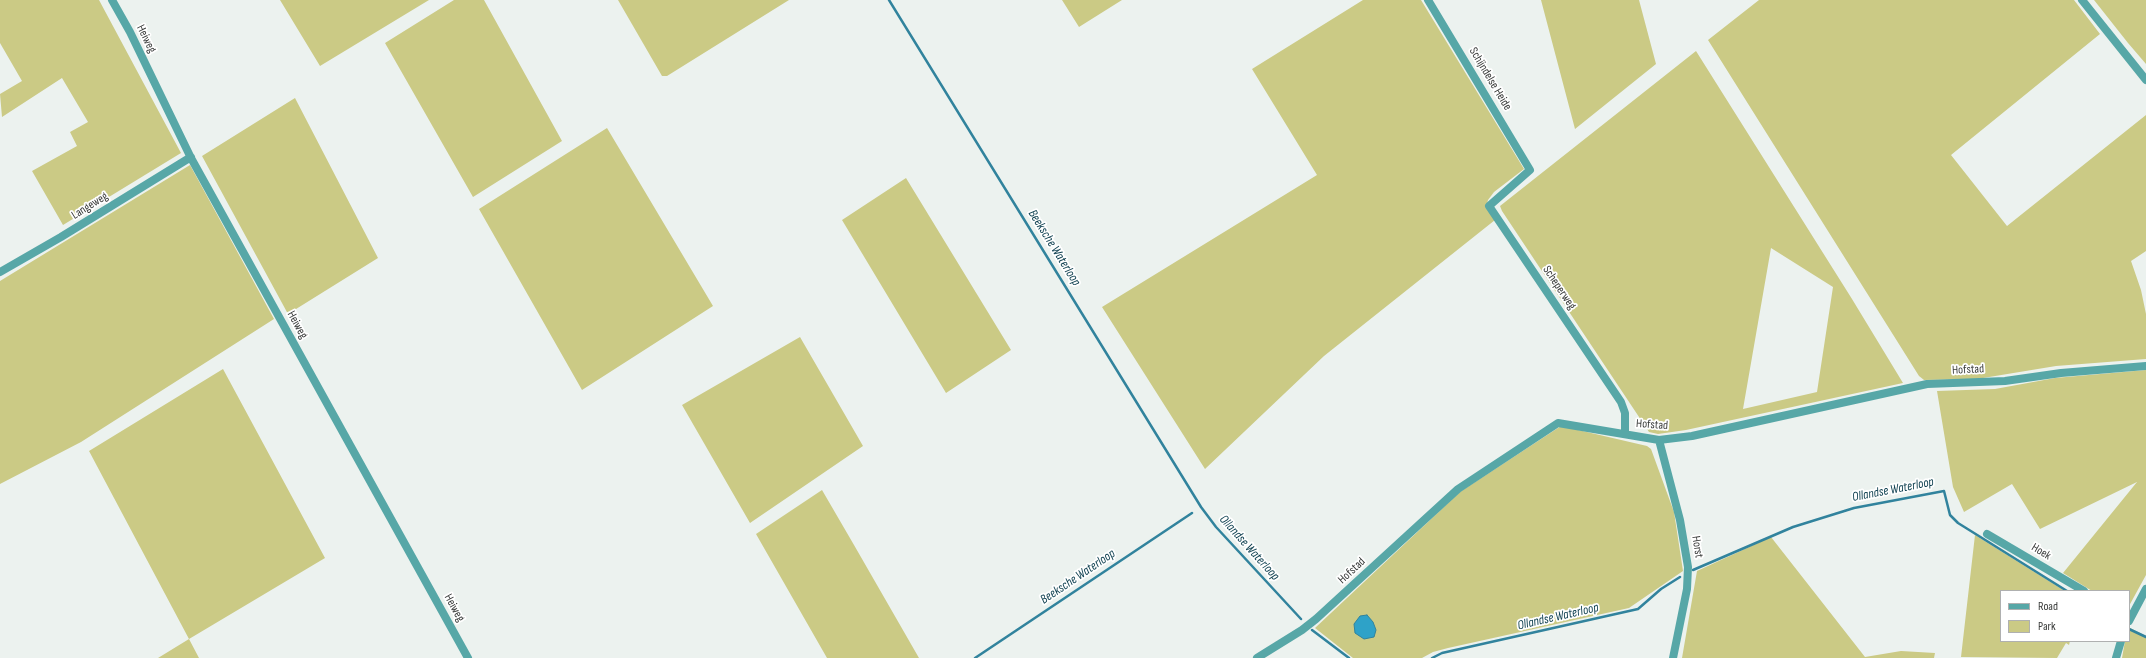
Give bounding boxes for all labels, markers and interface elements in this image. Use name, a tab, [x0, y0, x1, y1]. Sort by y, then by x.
street label: Heiweg	[133, 23, 159, 55]
street label: Schijndelse Heide	[1466, 45, 1514, 113]
street label: Langeweg	[69, 189, 111, 223]
water label: Beeksche Waterloop	[1024, 207, 1084, 289]
street label: Scheperweg	[1539, 263, 1579, 313]
street label: Heiweg	[284, 309, 310, 341]
street label: Hofstad	[1952, 362, 1984, 378]
street label: Hofstad	[1636, 417, 1668, 433]
water label: Ollandse Waterloop	[1851, 474, 1935, 506]
water label: Ollandse Waterloop	[1216, 512, 1282, 584]
street label: Horst	[1688, 535, 1706, 559]
street label: Hoek	[2029, 541, 2053, 563]
water label: Beeksche Waterloop	[1038, 546, 1118, 608]
street label: Hofstad	[1335, 555, 1369, 587]
legend	[2000, 590, 2130, 642]
street label: Heiweg	[441, 592, 467, 624]
text: Road	[2038, 599, 2058, 614]
water label: Ollandse Waterloop	[1516, 600, 1600, 634]
text: Park	[2038, 619, 2056, 634]

